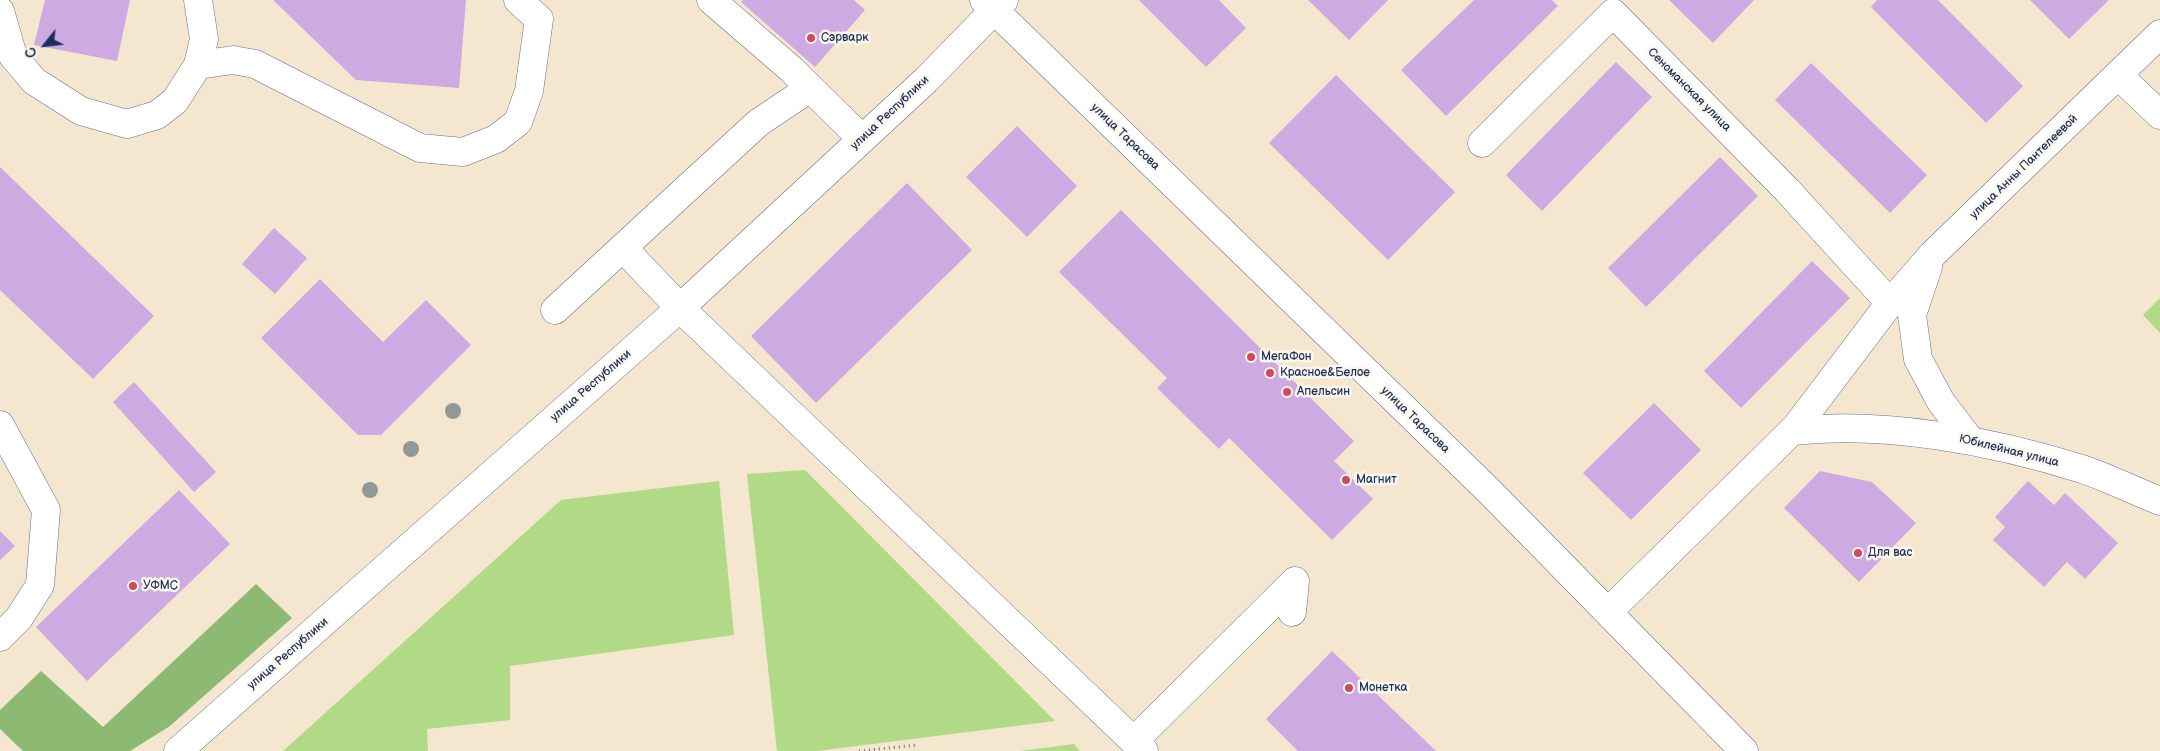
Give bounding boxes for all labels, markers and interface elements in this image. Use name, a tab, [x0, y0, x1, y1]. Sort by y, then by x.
north arrow	[20, 20, 70, 70]
place label: Сэрварк	[821, 31, 869, 45]
marker: Сэрварк	[805, 32, 817, 44]
text: С	[22, 44, 41, 61]
street label: Сеноманская улица	[1644, 45, 1734, 135]
street label: улица Республики	[848, 73, 932, 153]
street label: улица Тарасова	[1088, 101, 1162, 173]
street label: улица Анны Пантелеевой	[1967, 112, 2081, 222]
street label: улица Республики	[548, 347, 634, 425]
place label: МегаФон	[1261, 350, 1312, 364]
marker: МегаФон	[1245, 351, 1257, 363]
place label: Красное&Белое	[1280, 366, 1370, 380]
marker: Красное&Белое	[1264, 367, 1276, 379]
street label: улица Тарасова	[1378, 384, 1452, 456]
place label: Апельсин	[1297, 385, 1350, 399]
marker: Апельсин	[1281, 386, 1293, 398]
street label: Юбилейная улица	[1958, 432, 2060, 470]
place label: Магнит	[1356, 473, 1397, 487]
marker: Магнит	[1340, 474, 1352, 486]
place label: Для вас	[1868, 546, 1912, 560]
marker: Для вас	[1852, 547, 1864, 559]
place label: УФМС	[143, 579, 178, 593]
marker: УФМС	[127, 580, 139, 592]
street label: улица Республики	[245, 615, 331, 693]
place label: Монетка	[1359, 681, 1408, 695]
marker: Монетка	[1343, 682, 1355, 694]

